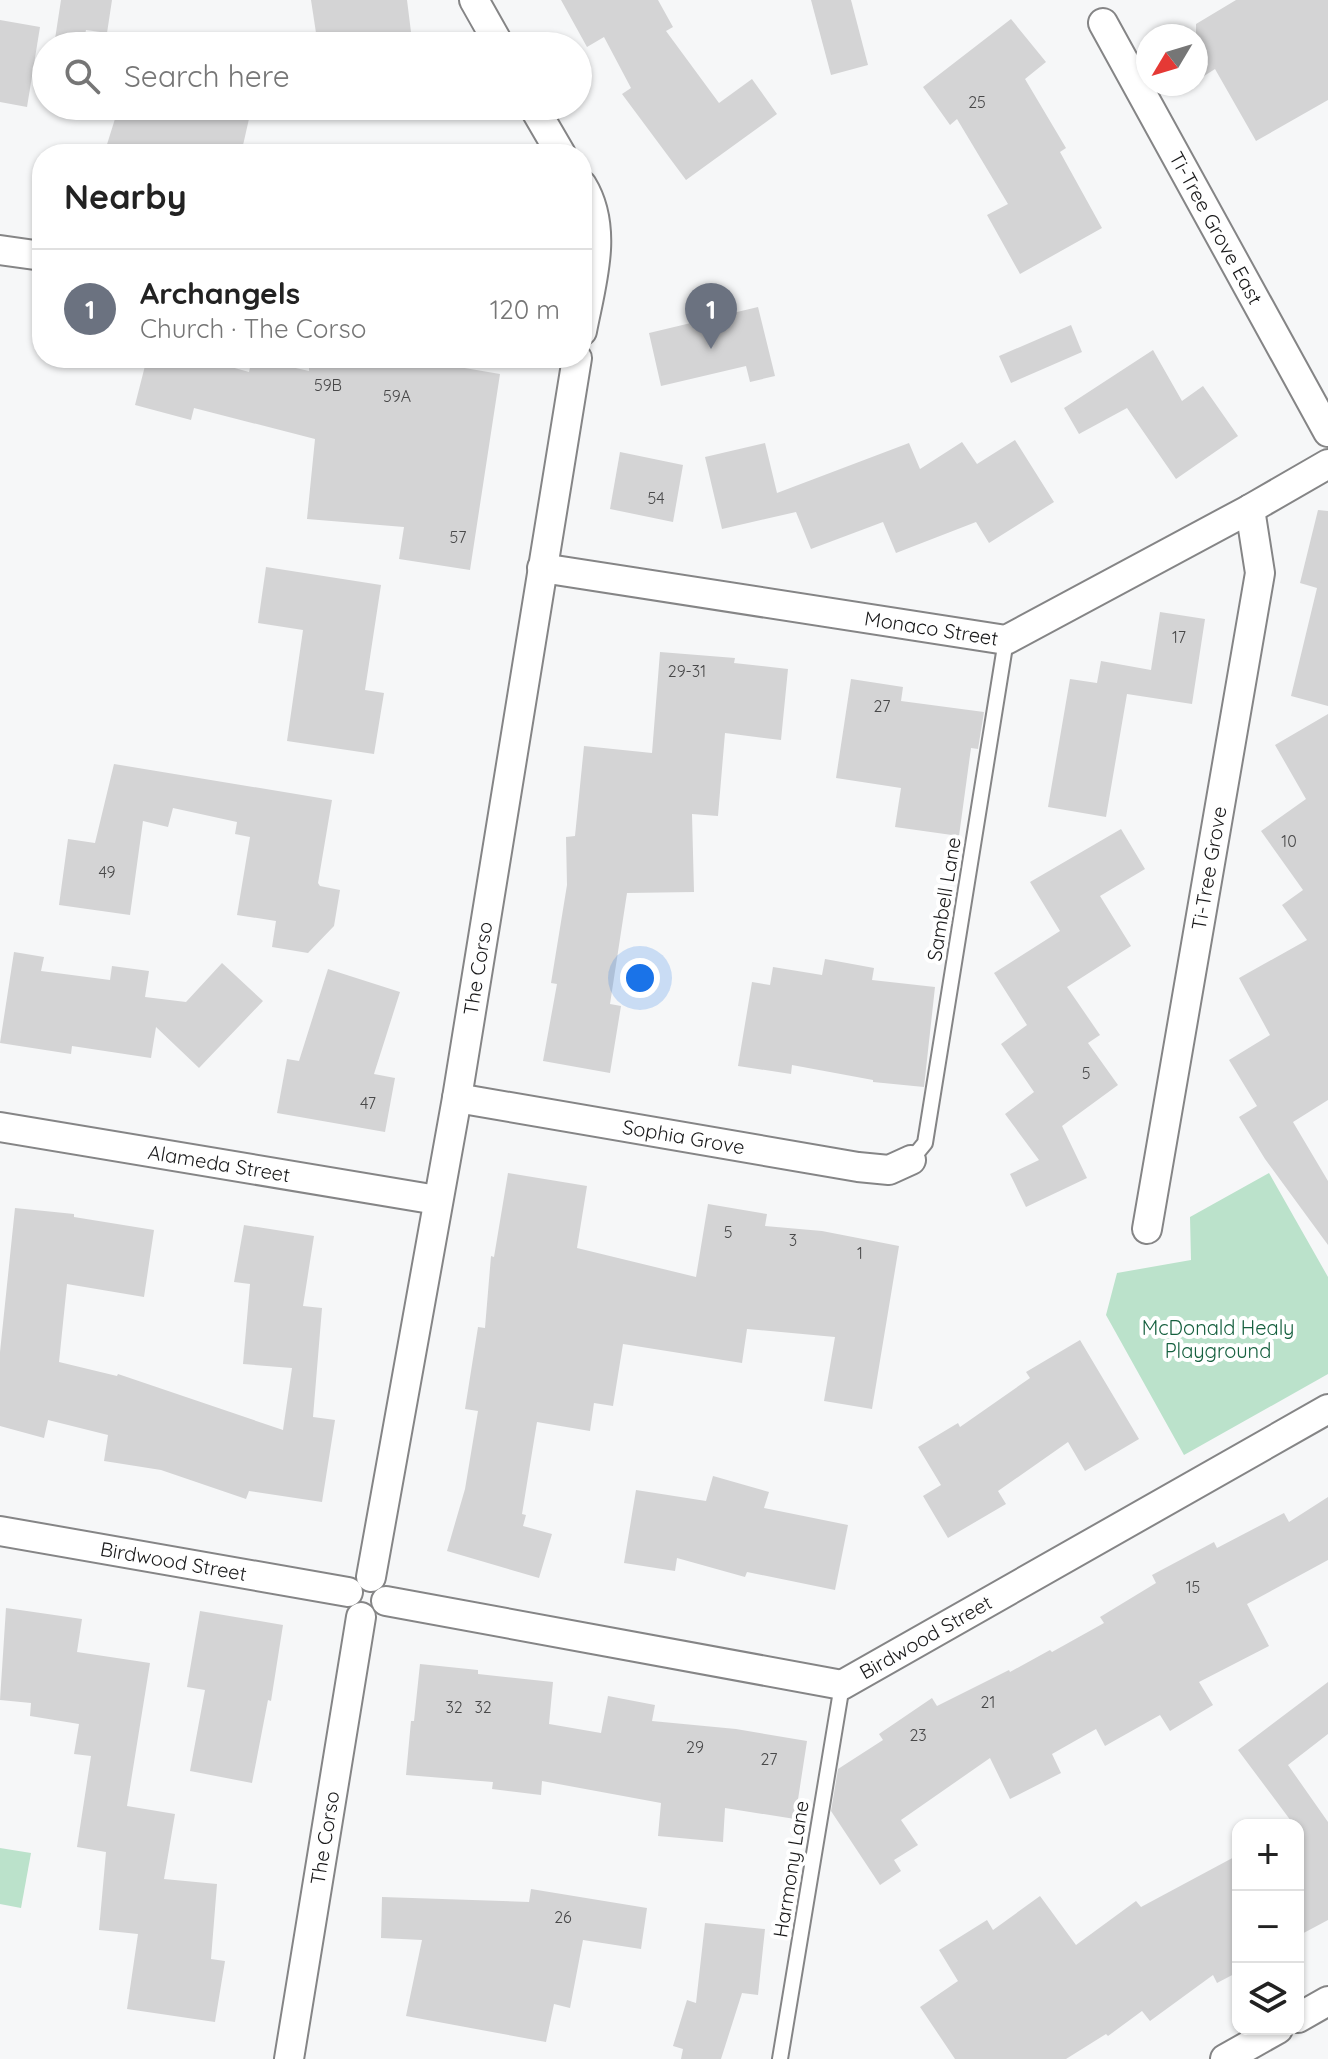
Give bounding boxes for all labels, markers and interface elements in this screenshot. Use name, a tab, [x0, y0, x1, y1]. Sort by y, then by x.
north arrow	[1136, 24, 1208, 96]
search box	[32, 32, 592, 120]
icon: search	[60, 54, 104, 98]
text: Search here	[124, 57, 290, 95]
house number: 25	[968, 92, 986, 112]
street label: Ti-Tree Grove East	[1164, 147, 1268, 309]
text: Nearby	[64, 175, 187, 218]
text: Archangels	[140, 274, 300, 312]
pin: 1	[685, 283, 737, 349]
text: 1	[85, 293, 95, 326]
text: 120 m	[490, 293, 560, 326]
text: Church · The Corso	[140, 312, 366, 345]
house number: 59B	[314, 375, 342, 395]
house number: 59A	[383, 386, 411, 406]
house number: 54	[647, 488, 665, 508]
house number: 57	[450, 527, 466, 547]
street label: Monaco Street	[863, 605, 1000, 651]
house number: 17	[1172, 627, 1186, 647]
house number: 29-31	[668, 661, 706, 681]
house number: 27	[874, 696, 890, 716]
street label: Ti-Tree Grove	[1186, 804, 1232, 932]
house number: 10	[1281, 831, 1297, 851]
street label: Sambell Lane	[921, 835, 966, 963]
house number: 49	[98, 862, 116, 882]
street label: The Corso	[458, 920, 497, 1017]
your location	[620, 958, 660, 998]
house number: 5	[1082, 1063, 1090, 1083]
house number: 47	[360, 1093, 376, 1113]
street label: Sophia Grove	[621, 1114, 747, 1159]
street label: Alameda Street	[146, 1139, 292, 1187]
house number: 5	[724, 1222, 732, 1242]
house number: 3	[789, 1230, 797, 1250]
house number: 1	[857, 1243, 863, 1263]
park label: McDonald Healy Playground	[1142, 1315, 1294, 1363]
street label: Birdwood Street	[98, 1536, 249, 1586]
house number: 15	[1186, 1577, 1200, 1597]
street label: Birdwood Street	[855, 1589, 996, 1684]
house number: 21	[981, 1692, 995, 1712]
house number: 32	[445, 1697, 463, 1717]
house number: 32	[474, 1697, 492, 1717]
house number: 23	[909, 1725, 927, 1745]
house number: 29	[686, 1737, 704, 1757]
house number: 27	[761, 1749, 777, 1769]
street label: The Corso	[305, 1789, 344, 1887]
street label: Harmony Lane	[767, 1799, 814, 1939]
map controls	[1232, 1819, 1304, 2035]
button: +	[1232, 1819, 1304, 1891]
button: −	[1232, 1891, 1304, 1963]
house number: 26	[554, 1907, 572, 1927]
button: layers	[1232, 1963, 1304, 2035]

